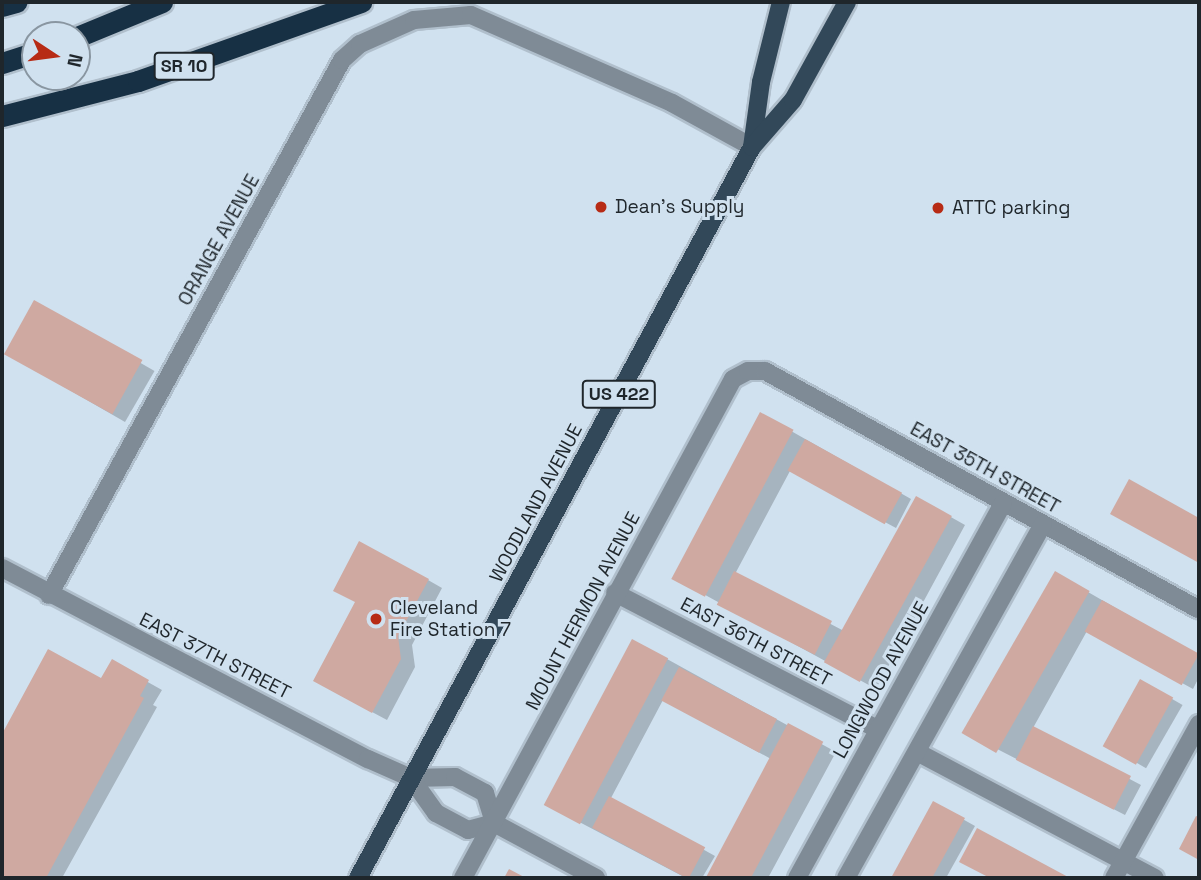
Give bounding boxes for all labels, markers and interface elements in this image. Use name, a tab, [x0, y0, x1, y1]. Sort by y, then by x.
north arrow	[21, 21, 91, 91]
text: N	[61, 51, 89, 69]
road number: SR 10	[152, 52, 216, 80]
street label: ORANGE AVENUE	[173, 170, 265, 310]
place label: Dean's Supply	[615, 196, 744, 218]
place label: ATTC parking	[952, 197, 1070, 219]
marker: Dean's Supply	[593, 199, 609, 215]
marker: ATTC parking	[930, 200, 946, 216]
road number: US 422	[580, 380, 658, 408]
street label: EAST 35TH STREET	[906, 417, 1064, 519]
street label: WOODLAND AVENUE	[485, 420, 587, 586]
street label: MOUNT HERMON AVENUE	[521, 508, 645, 714]
street label: EAST 36TH STREET	[676, 592, 836, 692]
place label: Cleveland Fire Station 7	[390, 597, 511, 641]
street label: LONGWOOD AVENUE	[828, 597, 934, 763]
street label: EAST 37TH STREET	[135, 608, 295, 704]
marker: Cleveland Fire Station 7	[368, 611, 384, 627]

